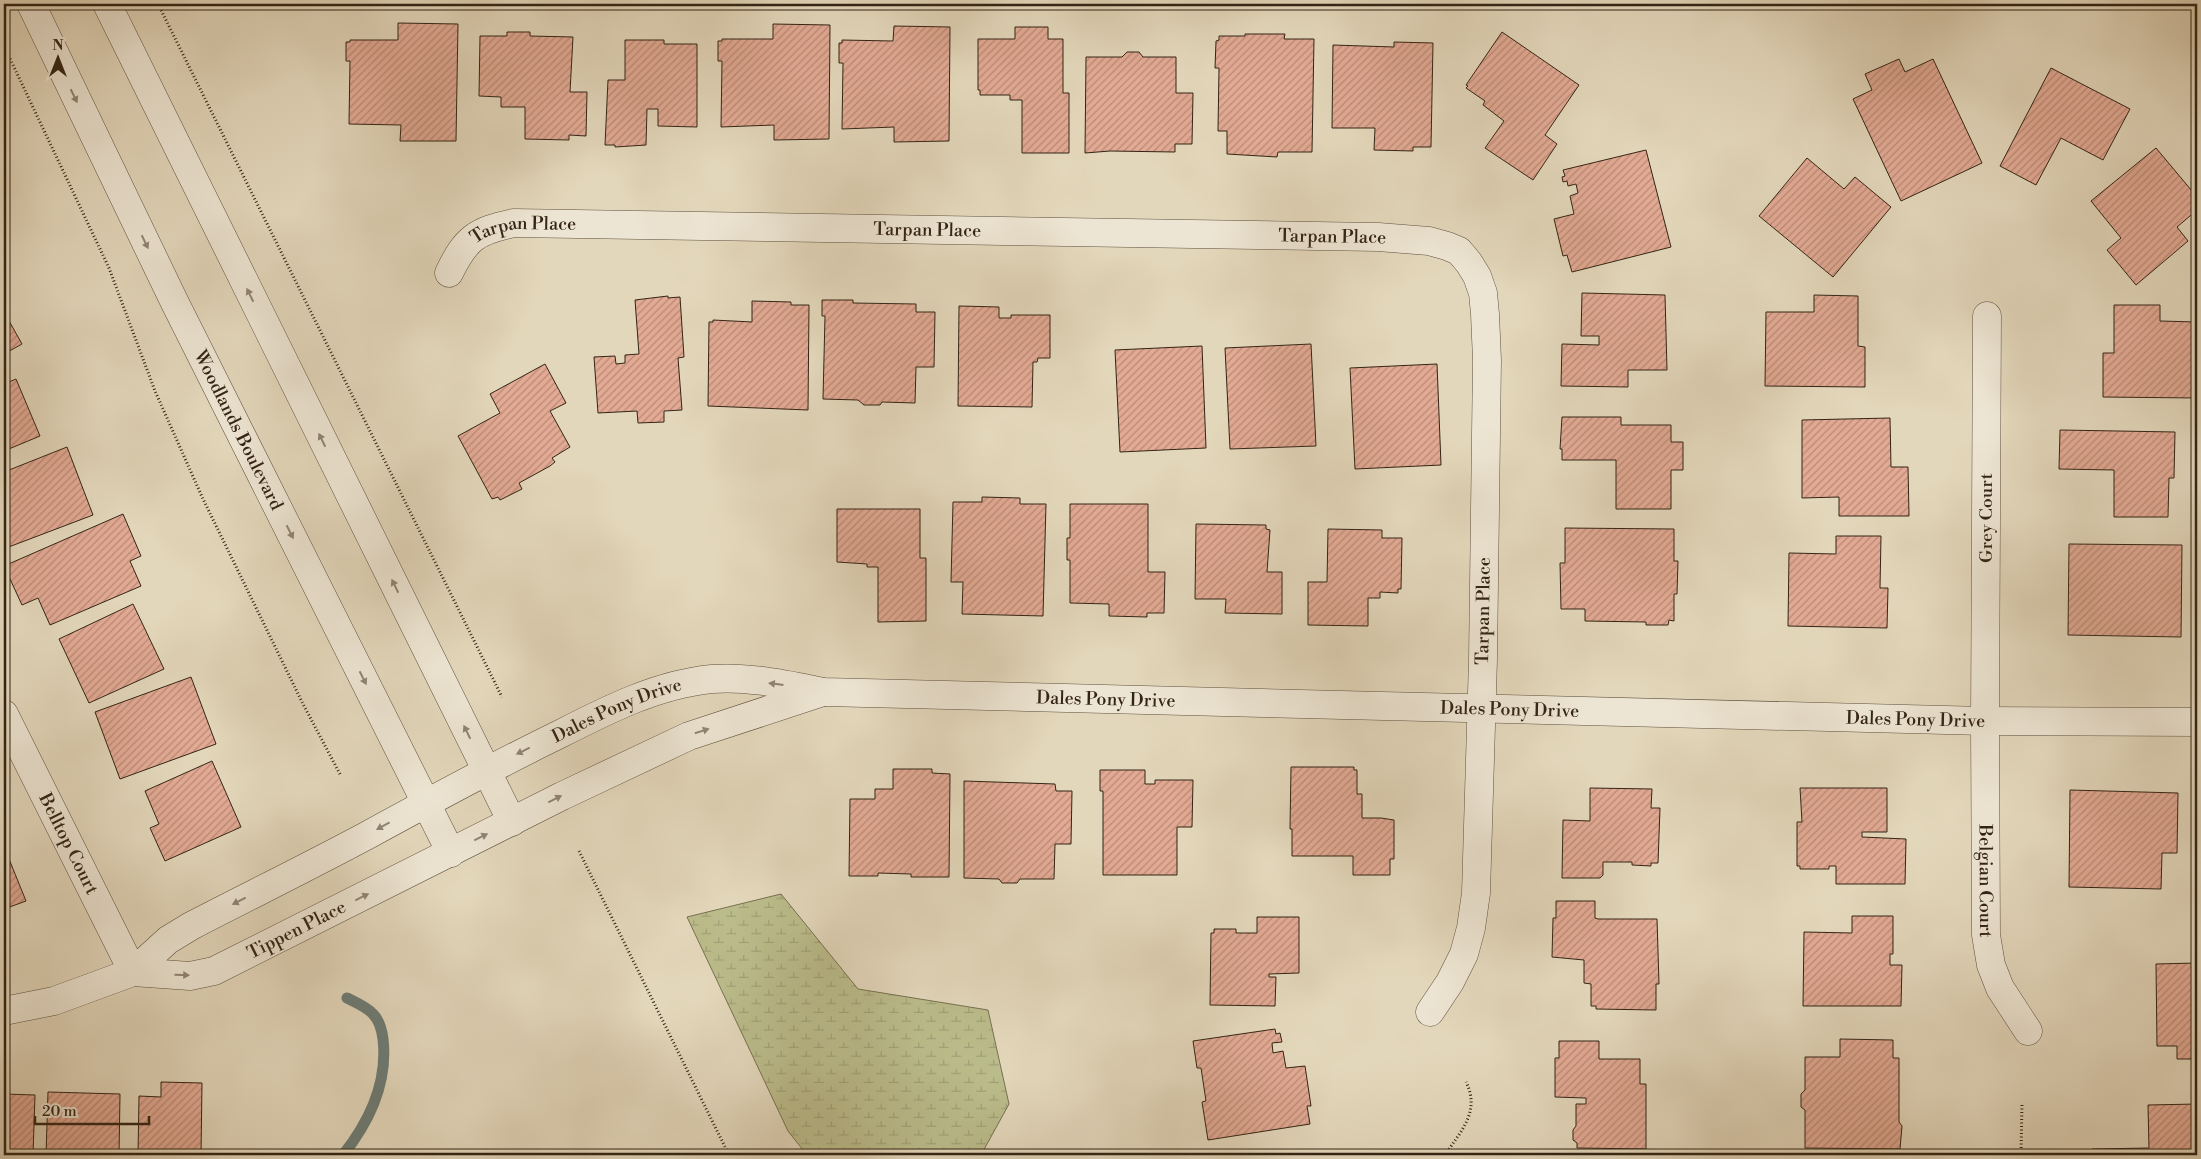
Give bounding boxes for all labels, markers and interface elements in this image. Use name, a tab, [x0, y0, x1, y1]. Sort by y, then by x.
north arrow	[32, 32, 82, 82]
text: N	[52, 37, 64, 55]
one-way arrow	[70, 88, 78, 103]
street label: Tarpan Place	[466, 211, 577, 249]
street label: Tarpan Place	[873, 218, 981, 243]
street label: Tarpan Place	[1278, 224, 1387, 250]
one-way arrow	[141, 234, 150, 249]
one-way arrow	[246, 288, 254, 302]
street label: Woodlands Boulevard	[188, 346, 288, 515]
one-way arrow	[318, 433, 326, 448]
street label: Grey Court	[1975, 472, 1998, 563]
one-way arrow	[286, 525, 294, 540]
street label: Tarpan Place	[1471, 557, 1496, 665]
one-way arrow	[390, 579, 398, 593]
one-way arrow	[359, 670, 367, 685]
street label: Dales Pony Drive	[548, 673, 684, 748]
one-way arrow	[768, 680, 784, 688]
street label: Dales Pony Drive	[1036, 686, 1176, 713]
street label: Dales Pony Drive	[1440, 696, 1580, 723]
street label: Dales Pony Drive	[1846, 707, 1985, 733]
one-way arrow	[463, 724, 471, 739]
one-way arrow	[695, 727, 710, 735]
one-way arrow	[516, 748, 530, 756]
street label: Belltop Court	[33, 789, 104, 899]
one-way arrow	[548, 795, 562, 803]
one-way arrow	[376, 822, 390, 830]
street label: Belgian Court	[1973, 823, 1997, 938]
one-way arrow	[474, 833, 488, 841]
one-way arrow	[355, 893, 369, 901]
street label: Tippen Place	[243, 896, 350, 965]
one-way arrow	[232, 897, 246, 905]
one-way arrow	[174, 971, 190, 979]
scale bar	[35, 1094, 149, 1126]
text: 20 m	[42, 1102, 77, 1121]

